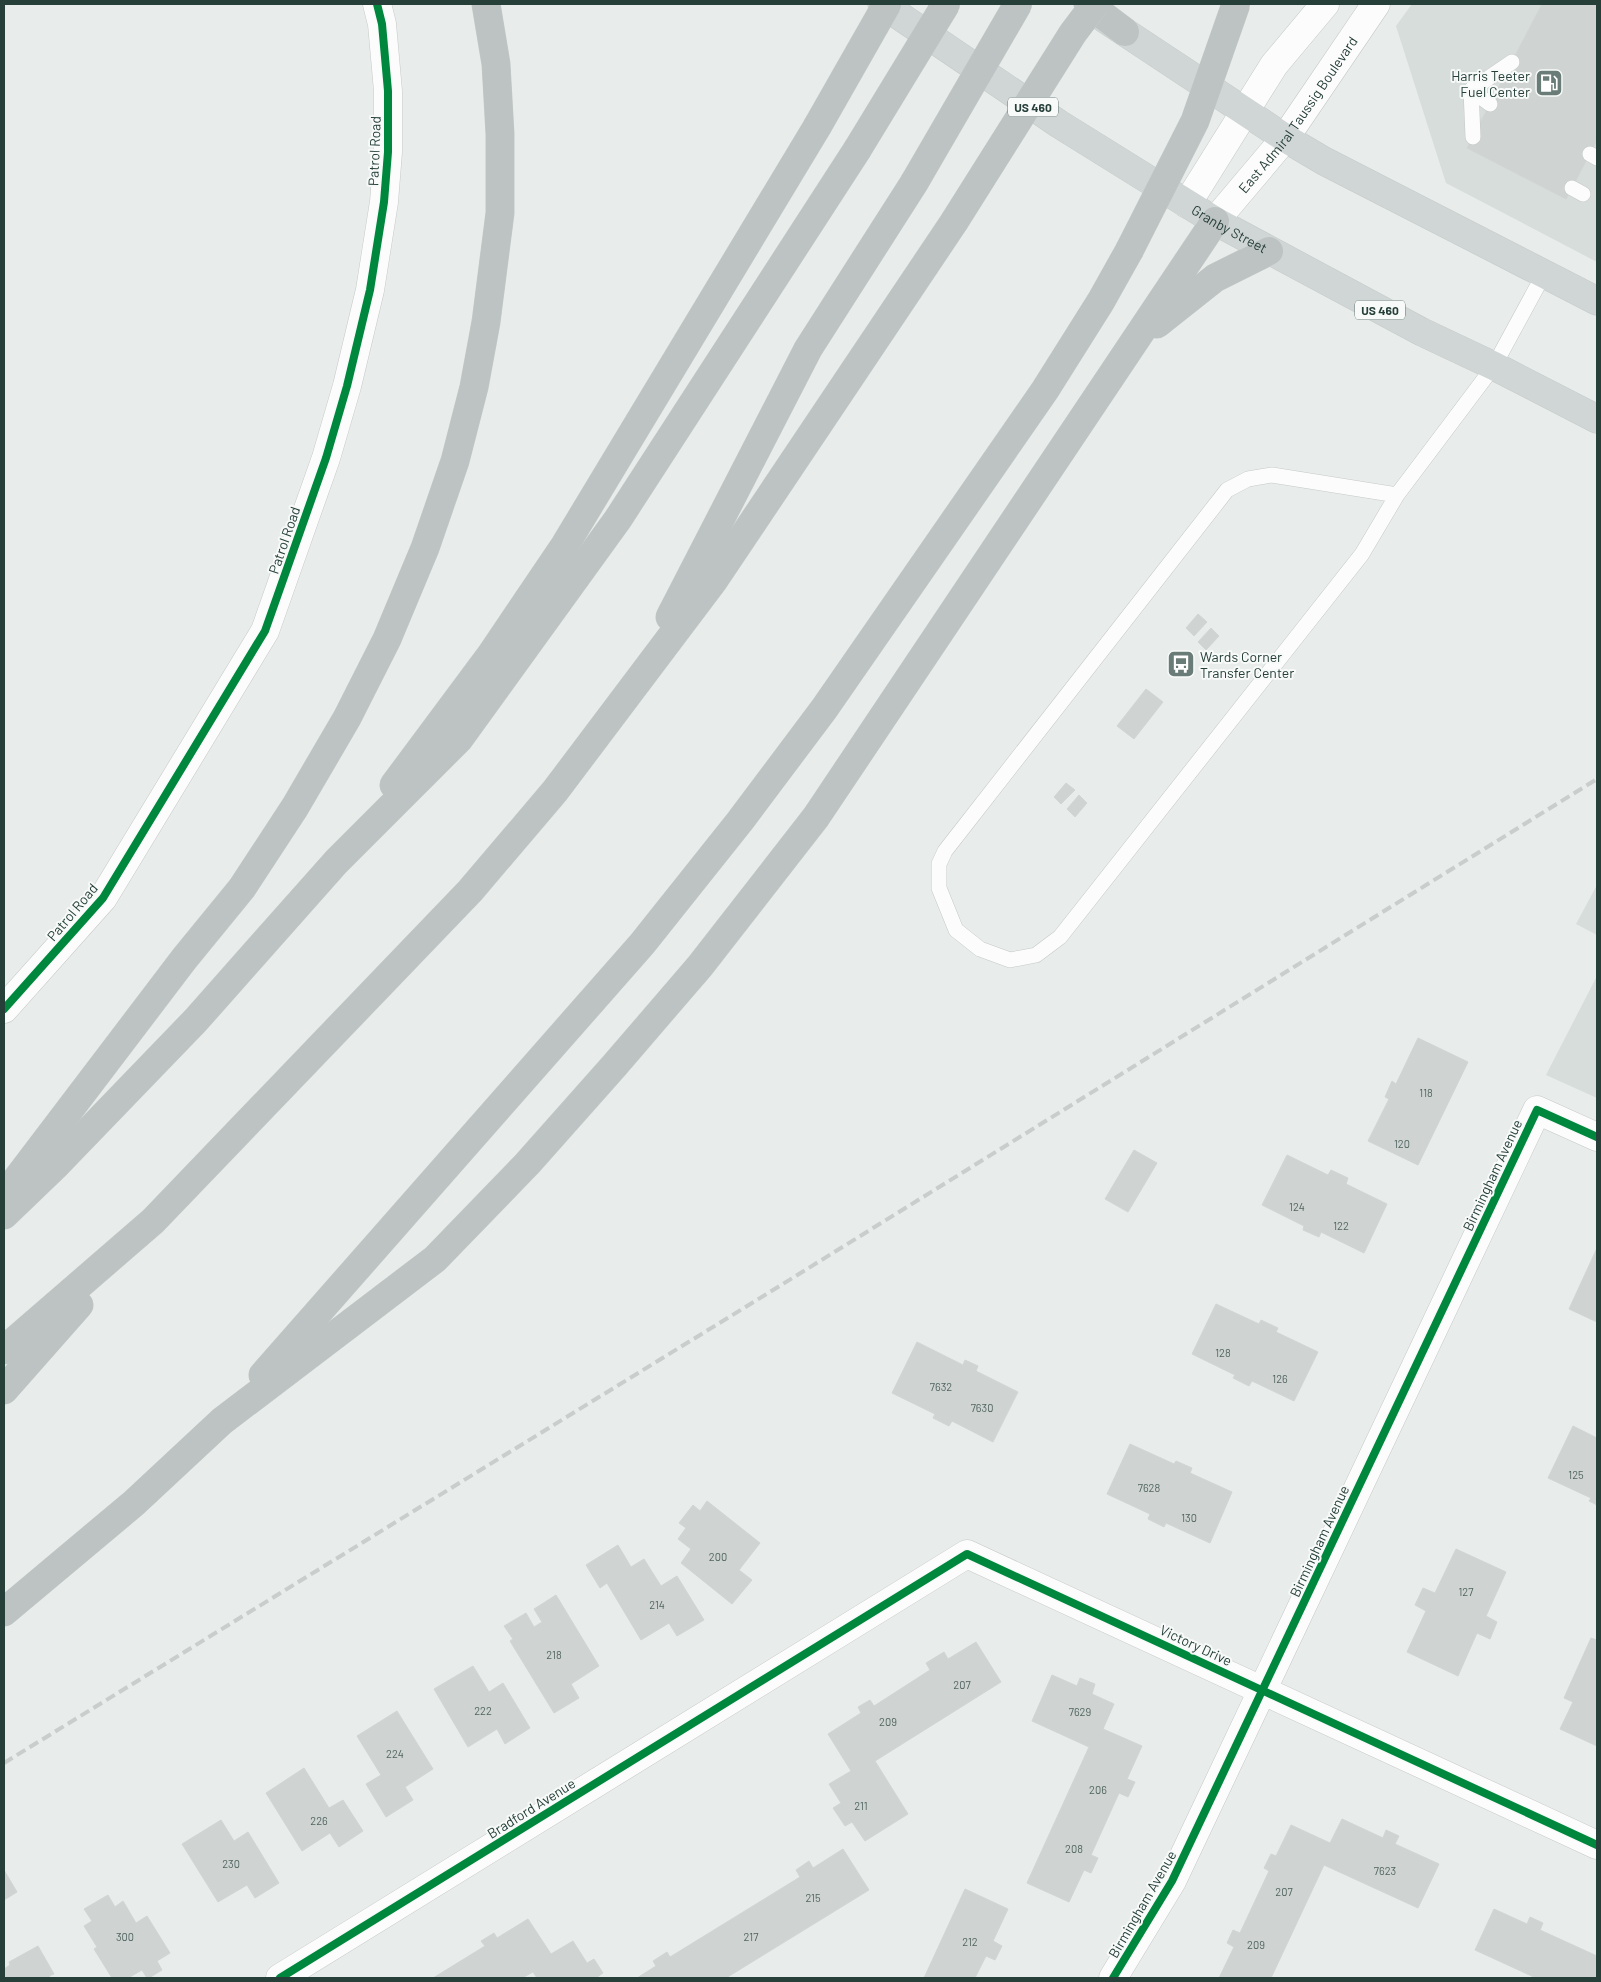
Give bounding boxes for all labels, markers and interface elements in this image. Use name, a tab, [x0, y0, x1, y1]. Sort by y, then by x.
street label: East Admiral Taussig Boulevard	[1234, 33, 1360, 196]
place label: Harris Teeter Fuel Center	[1451, 67, 1530, 100]
fuel station icon: Harris Teeter Fuel Center	[1534, 68, 1564, 98]
road number: US 460	[1008, 98, 1058, 116]
street label: Patrol Road	[364, 116, 384, 186]
street label: Granby Street	[1189, 200, 1270, 256]
road number: US 460	[1355, 300, 1405, 320]
street label: Patrol Road	[265, 504, 303, 576]
place label: Wards Corner Transfer Center	[1200, 648, 1294, 681]
bus stop icon: Wards Corner Transfer Center	[1166, 649, 1196, 679]
street label: Patrol Road	[43, 880, 101, 944]
house number: 118	[1419, 1086, 1433, 1099]
street label: Birmingham Avenue	[1459, 1116, 1525, 1234]
house number: 120	[1394, 1137, 1410, 1150]
house number: 124	[1289, 1200, 1305, 1213]
house number: 122	[1333, 1219, 1349, 1232]
house number: 128	[1215, 1346, 1231, 1359]
house number: 126	[1272, 1372, 1288, 1385]
house number: 7632	[930, 1380, 952, 1393]
house number: 7630	[971, 1401, 993, 1414]
house number: 125	[1568, 1468, 1584, 1481]
house number: 7628	[1138, 1481, 1161, 1494]
street label: Birmingham Avenue	[1286, 1482, 1352, 1600]
house number: 130	[1181, 1511, 1197, 1524]
house number: 200	[709, 1550, 727, 1563]
house number: 127	[1459, 1585, 1473, 1598]
house number: 214	[649, 1598, 665, 1611]
street label: Victory Drive	[1157, 1621, 1235, 1669]
house number: 218	[546, 1648, 562, 1661]
house number: 207	[953, 1678, 971, 1691]
house number: 222	[474, 1704, 492, 1717]
house number: 7629	[1069, 1705, 1092, 1718]
house number: 209	[879, 1715, 897, 1728]
house number: 224	[386, 1747, 404, 1760]
street label: Bradford Avenue	[484, 1774, 578, 1842]
house number: 206	[1089, 1783, 1107, 1796]
house number: 211	[854, 1799, 868, 1812]
house number: 226	[310, 1814, 328, 1827]
house number: 208	[1065, 1842, 1083, 1855]
street label: Birmingham Avenue	[1104, 1847, 1180, 1961]
house number: 230	[222, 1857, 240, 1870]
house number: 7623	[1374, 1864, 1396, 1877]
house number: 207	[1275, 1885, 1293, 1898]
house number: 215	[805, 1891, 821, 1904]
house number: 300	[116, 1930, 134, 1943]
house number: 217	[744, 1930, 758, 1943]
house number: 212	[962, 1935, 978, 1948]
house number: 209	[1247, 1938, 1265, 1951]

